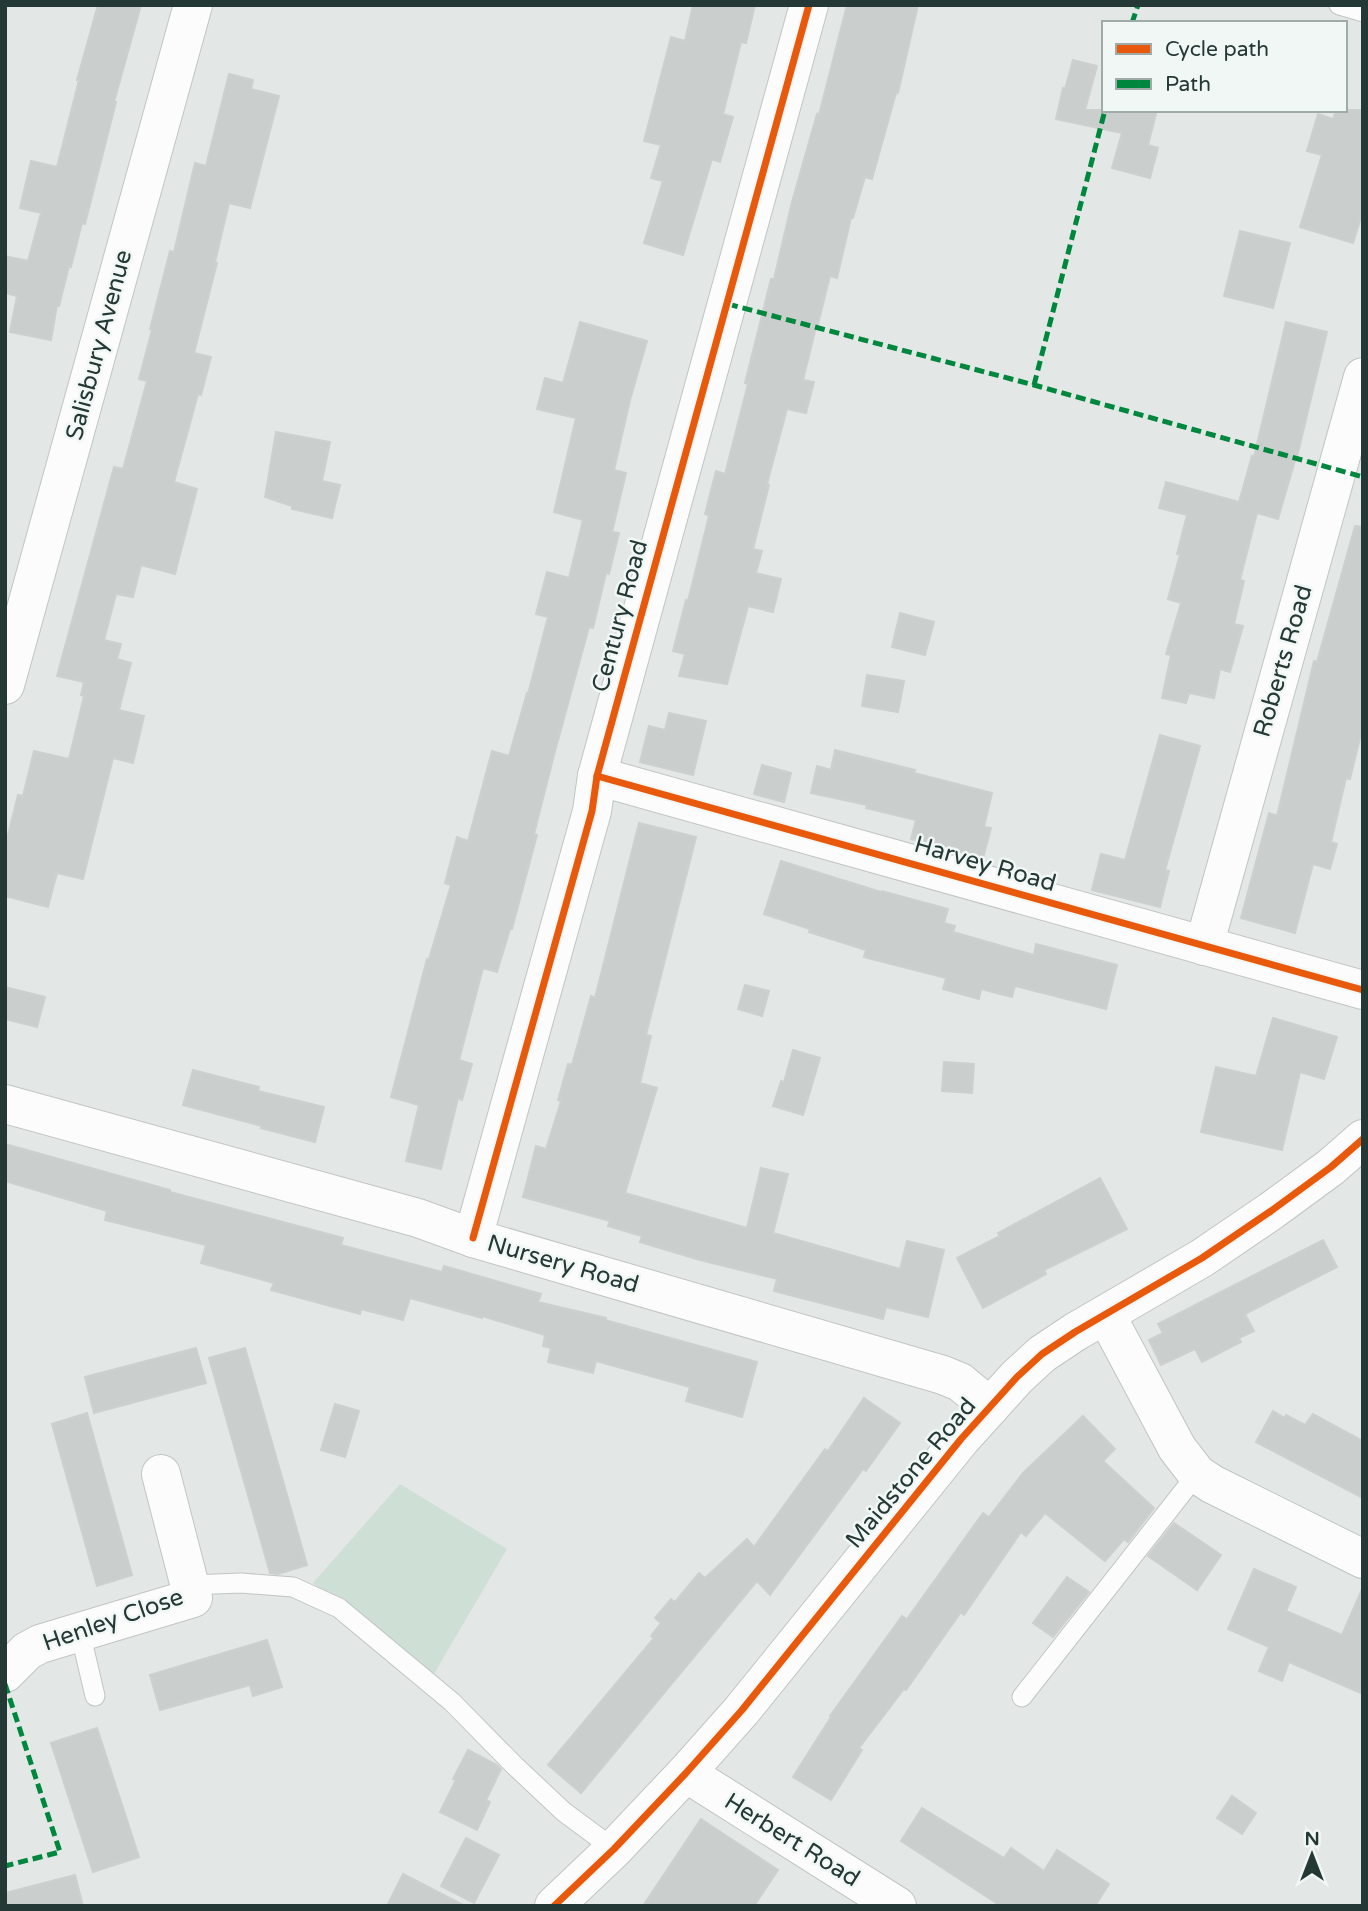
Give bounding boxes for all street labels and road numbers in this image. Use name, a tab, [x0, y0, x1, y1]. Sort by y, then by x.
street label: Salisbury Avenue	[60, 247, 138, 443]
street label: Century Road	[586, 537, 654, 695]
street label: Roberts Road	[1247, 582, 1319, 740]
street label: Harvey Road	[911, 830, 1059, 898]
street label: Nursery Road	[484, 1228, 642, 1300]
street label: Maidstone Road	[840, 1392, 982, 1554]
street label: Henley Close	[39, 1582, 187, 1658]
street label: Herbert Road	[719, 1787, 865, 1893]

